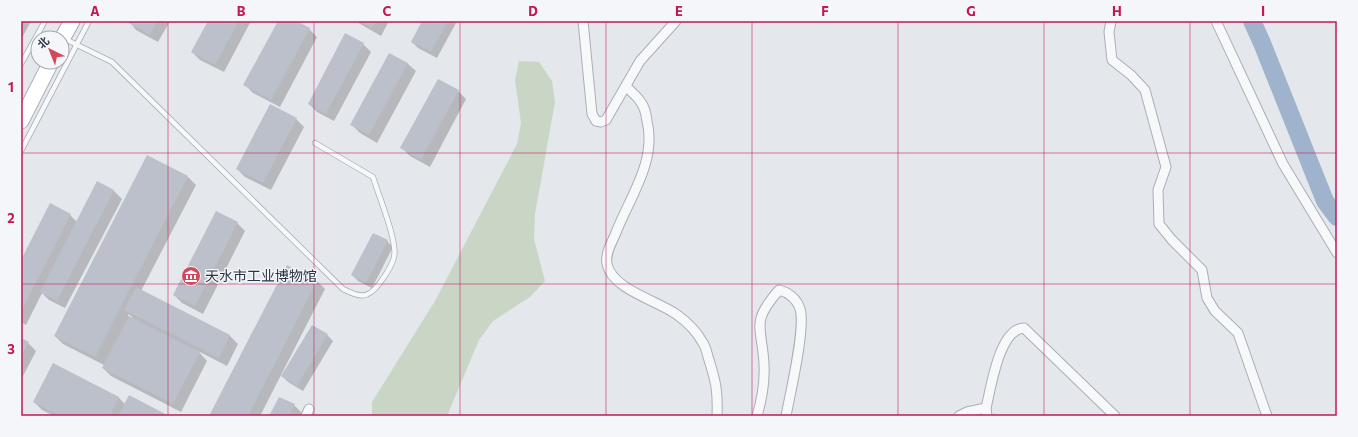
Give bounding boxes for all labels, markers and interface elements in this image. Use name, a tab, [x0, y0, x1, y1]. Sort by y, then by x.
text: A	[90, 3, 100, 19]
text: B	[237, 3, 246, 19]
text: C	[383, 3, 392, 19]
text: D	[528, 3, 538, 19]
text: E	[675, 3, 683, 19]
text: F	[821, 3, 829, 19]
text: G	[966, 3, 976, 19]
text: H	[1112, 3, 1122, 19]
text: I	[1261, 3, 1265, 19]
north arrow	[30, 30, 70, 70]
text: 北	[34, 34, 51, 51]
text: 1	[8, 79, 14, 95]
text: 2	[7, 210, 15, 226]
museum icon: 天水市工业博物馆	[180, 265, 202, 287]
place label: 天水市工业博物馆	[205, 267, 317, 284]
text: 3	[7, 341, 15, 357]

